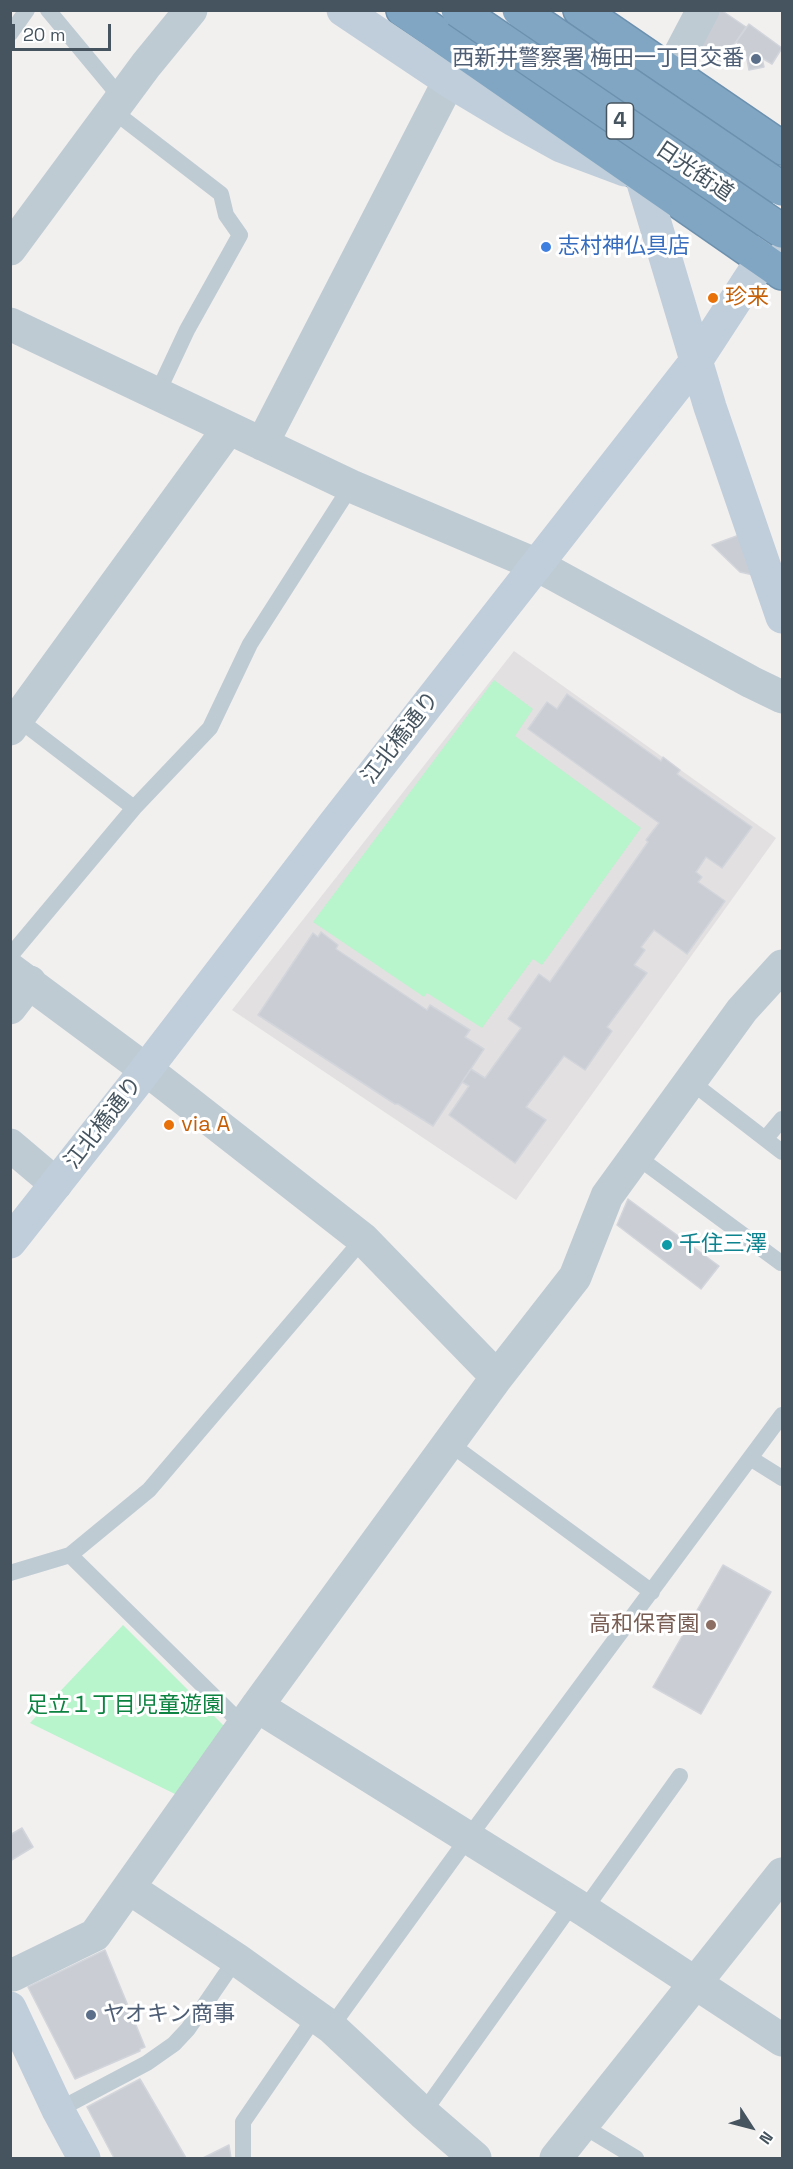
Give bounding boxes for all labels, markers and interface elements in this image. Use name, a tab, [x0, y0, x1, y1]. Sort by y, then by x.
scale bar	[15, 12, 114, 50]
text: 20 m	[23, 23, 66, 46]
place label: 西新井警察署 梅田一丁目交番	[452, 46, 744, 72]
marker: 西新井警察署 梅田一丁目交番	[749, 52, 763, 66]
road number: 4	[606, 103, 634, 139]
street label: 日光街道	[650, 136, 738, 208]
place label: 志村神仏具店	[558, 234, 690, 260]
marker: 志村神仏具店	[539, 240, 553, 254]
place label: 珍来	[725, 285, 769, 311]
marker: 珍来	[706, 291, 720, 305]
street label: 江北橋通り	[357, 687, 445, 789]
street label: 江北橋通り	[60, 1072, 148, 1174]
place label: via A	[181, 1112, 230, 1138]
marker: via A	[162, 1118, 176, 1132]
place label: 千住三澤	[679, 1232, 767, 1258]
marker: 千住三澤	[660, 1238, 674, 1252]
place label: 高和保育園	[589, 1612, 699, 1638]
marker: 高和保育園	[704, 1618, 718, 1632]
park label: 足立１丁目児童遊園	[26, 1693, 224, 1719]
place label: ヤオキン商事	[103, 2002, 235, 2028]
marker: ヤオキン商事	[84, 2008, 98, 2022]
north arrow	[721, 2097, 781, 2157]
text: N	[754, 2127, 778, 2148]

